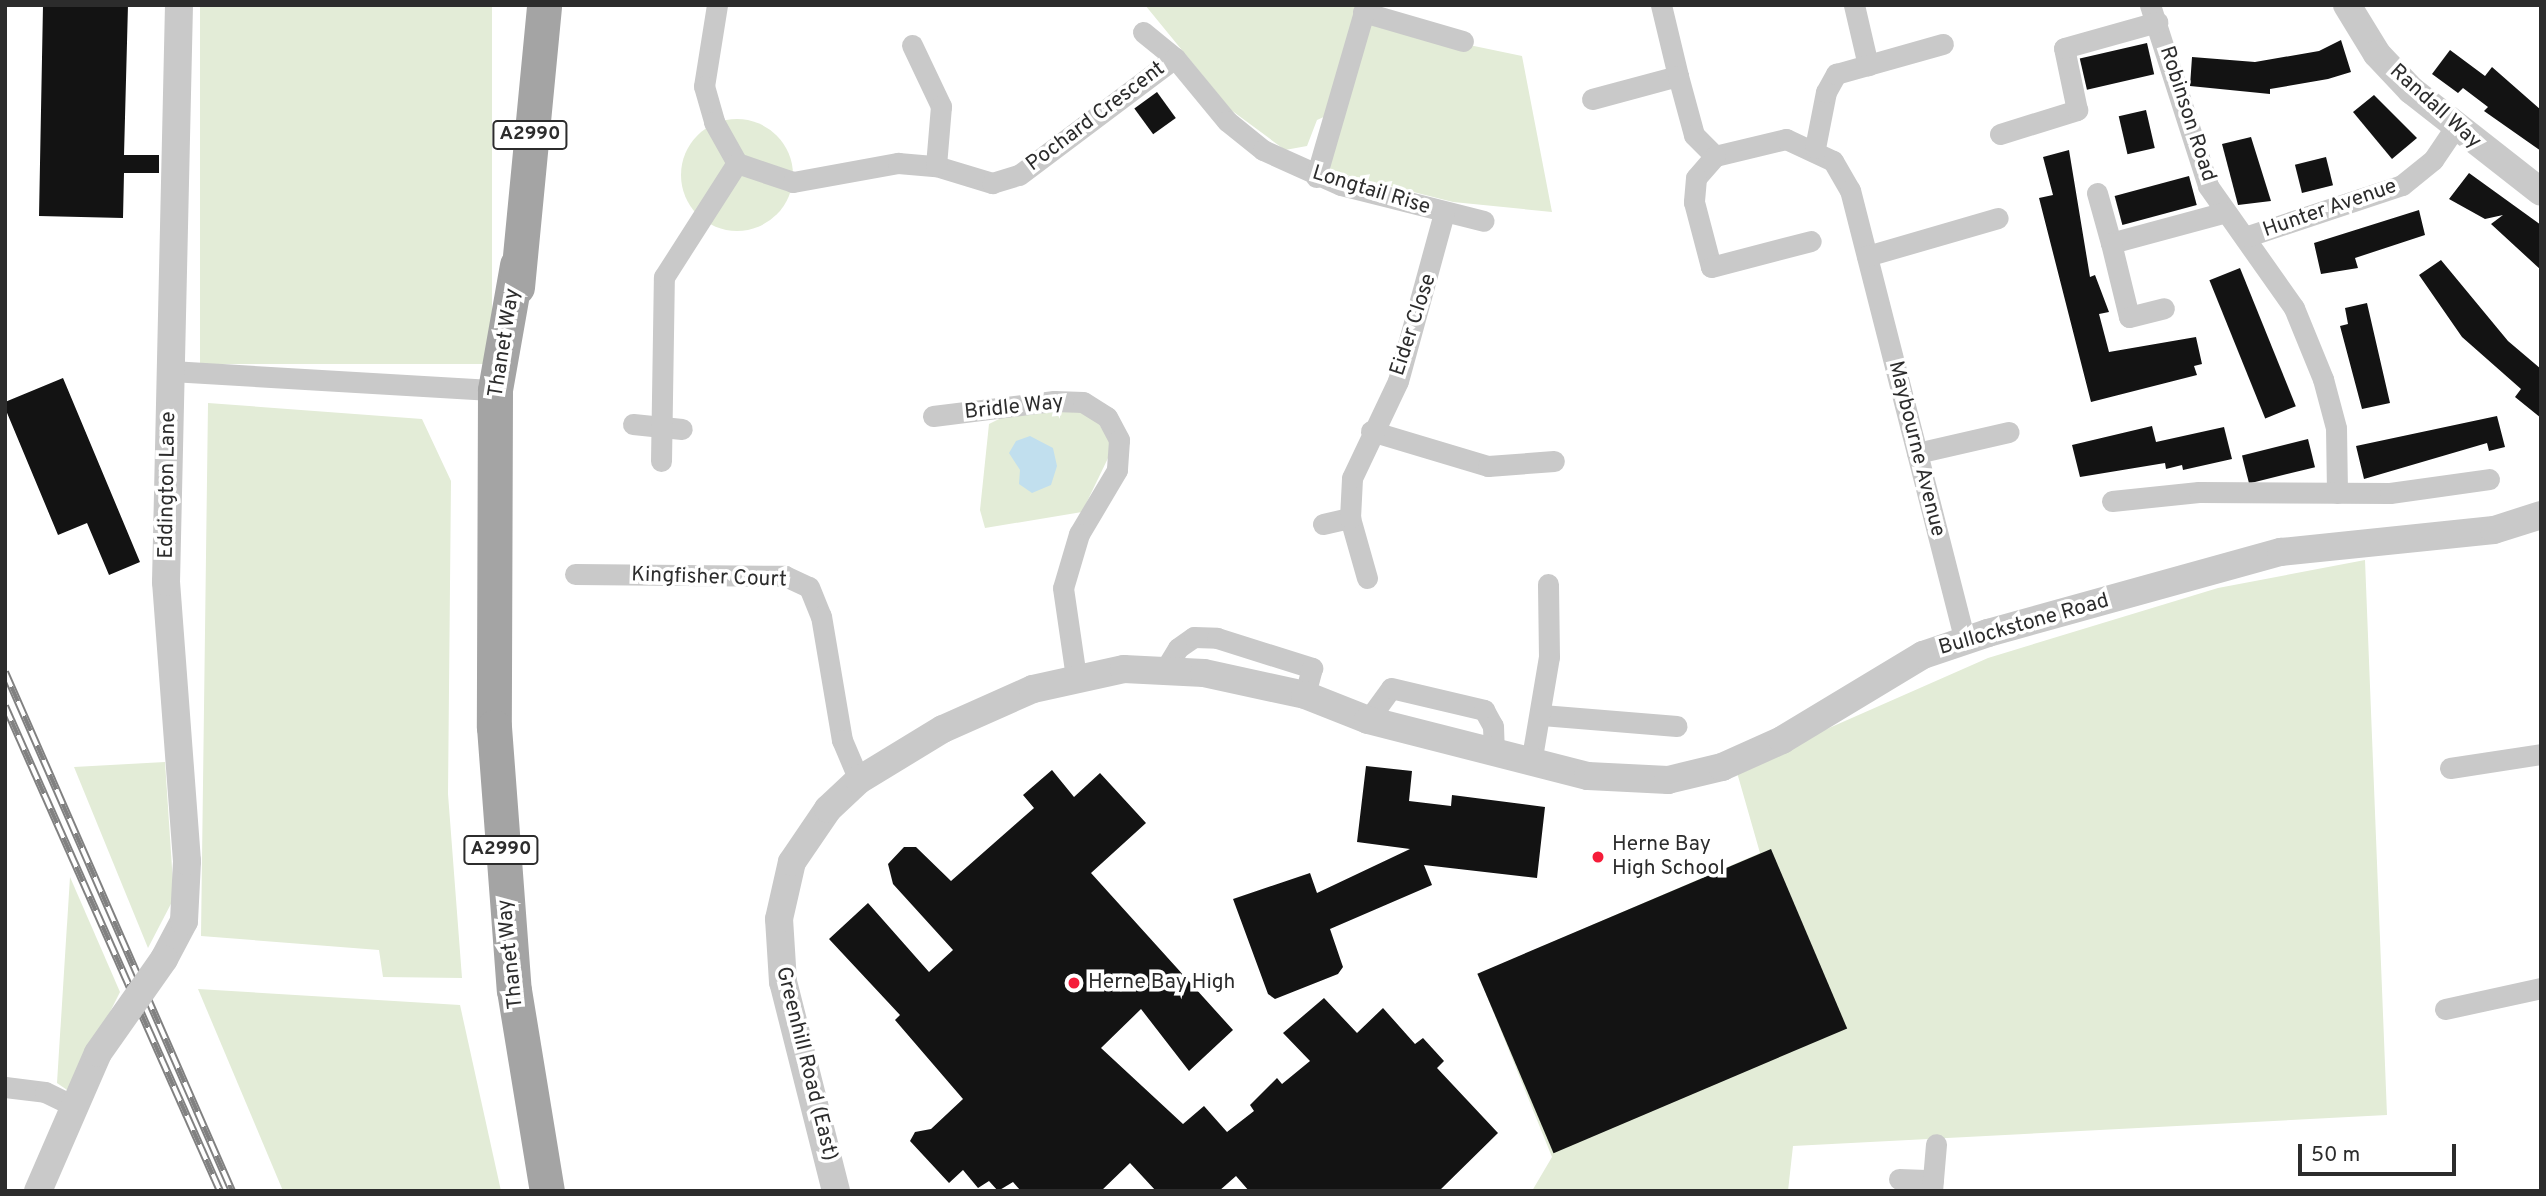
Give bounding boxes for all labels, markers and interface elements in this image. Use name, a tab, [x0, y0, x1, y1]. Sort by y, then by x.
street label: Robinson Road	[2153, 43, 2221, 185]
street label: Pochard Crescent	[1022, 57, 1170, 177]
street label: Randall Way	[2384, 59, 2486, 155]
road number: A2990	[491, 119, 568, 150]
street label: Longtail Rise	[1309, 161, 1433, 221]
street label: Hunter Avenue	[2259, 174, 2401, 244]
street label: Eider Close	[1386, 271, 1442, 379]
street label: Thanet Way	[484, 286, 526, 400]
street label: Maybourne Avenue	[1882, 358, 1950, 540]
street label: Bridle Way	[963, 390, 1065, 426]
street label: Eddington Lane	[154, 411, 182, 559]
street label: Kingfisher Court	[631, 563, 787, 593]
street label: Bullockstone Road	[1936, 589, 2112, 661]
place label: Herne Bay High School	[1612, 832, 1725, 882]
road number: A2990	[462, 834, 540, 866]
marker: Herne Bay High School	[1590, 849, 1606, 865]
street label: Thanet Way	[493, 898, 529, 1010]
street label: Greenhill Road (East)	[770, 964, 842, 1164]
place label: Herne Bay High	[1088, 970, 1235, 996]
marker: Herne Bay High	[1066, 975, 1082, 991]
scale bar	[2301, 1130, 2458, 1174]
text: 50 m	[2311, 1142, 2360, 1169]

